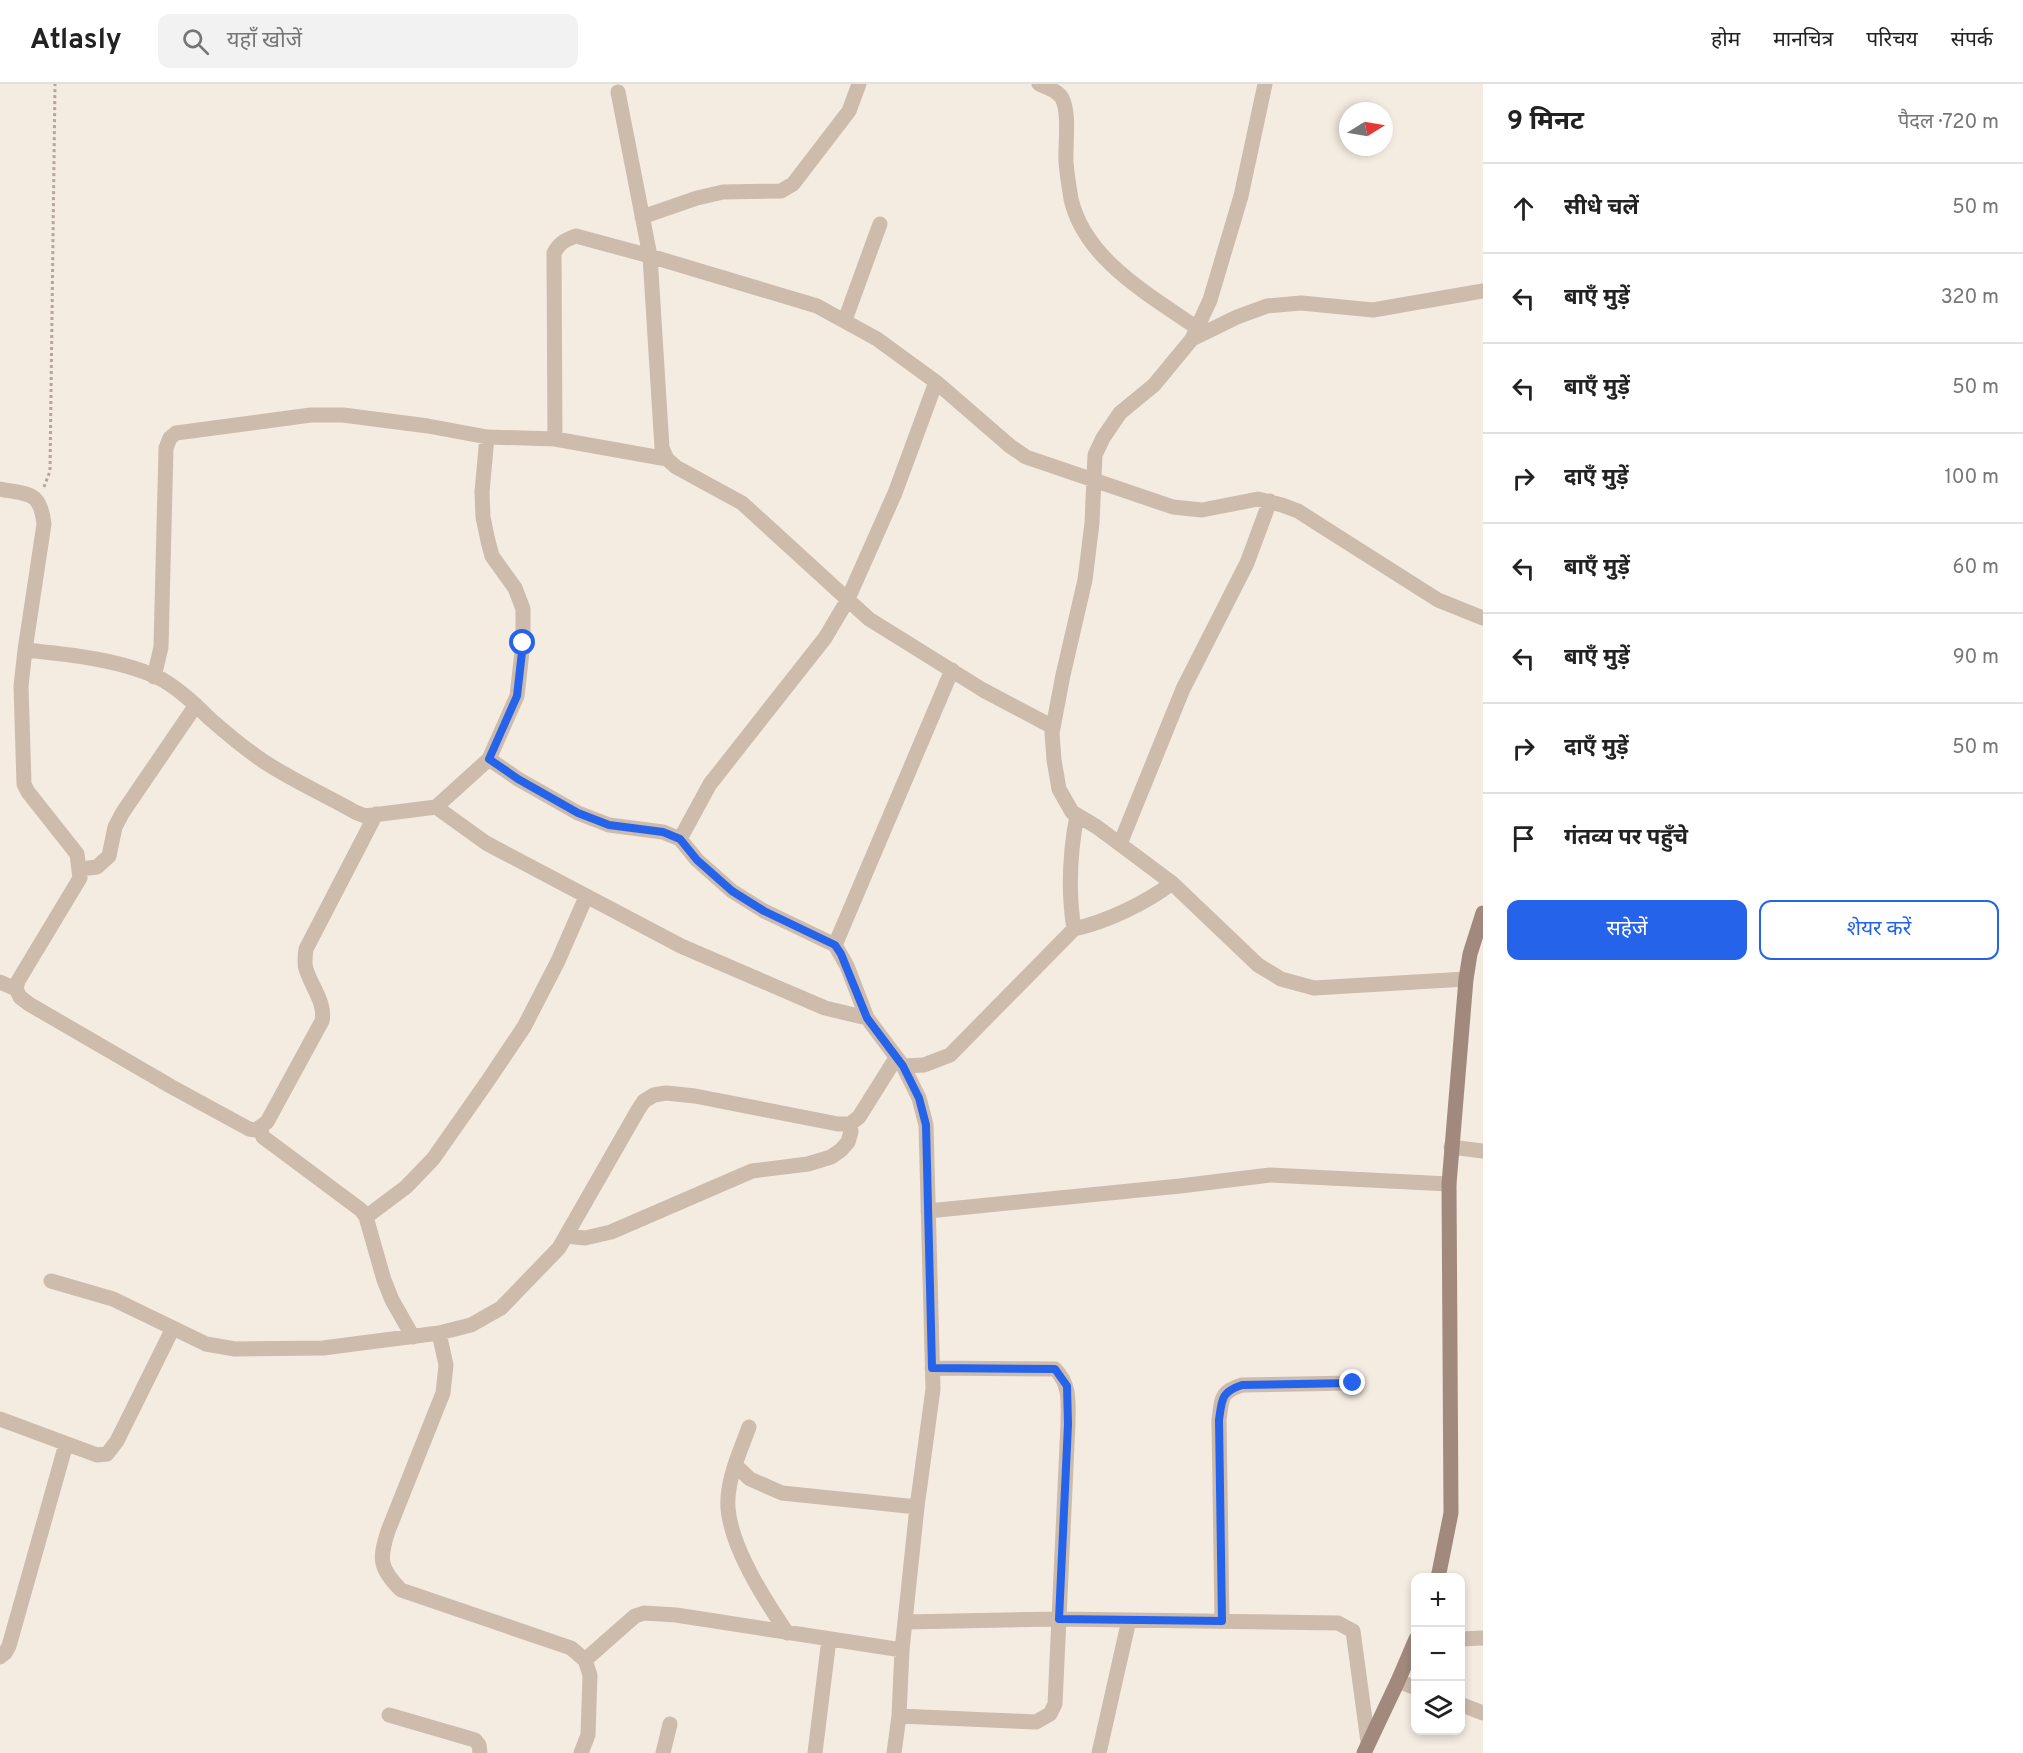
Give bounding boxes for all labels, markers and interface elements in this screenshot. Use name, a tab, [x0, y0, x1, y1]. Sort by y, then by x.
search box	[158, 14, 578, 68]
text: Atlasly	[30, 23, 122, 59]
icon: search	[179, 25, 212, 58]
text: होम	[1711, 27, 1740, 54]
text: मानचित्र	[1773, 27, 1833, 54]
text: परिचय	[1866, 27, 1918, 54]
text: संपर्क	[1951, 27, 1993, 54]
text: यहाँ खोजें	[227, 28, 302, 55]
north arrow	[1339, 102, 1393, 156]
text: 9 मिनट	[1507, 106, 1584, 139]
text: पैदल · 720 m	[1898, 110, 1999, 136]
icon: ahead	[1507, 192, 1540, 225]
text: सीधे चलें	[1564, 195, 1639, 222]
text: 50 m	[1952, 195, 1999, 221]
icon: left	[1507, 282, 1540, 315]
text: बाएँ मुड़ें	[1564, 285, 1630, 312]
text: 320 m	[1941, 285, 1999, 311]
icon: left	[1507, 372, 1540, 405]
text: बाएँ मुड़ें	[1564, 375, 1630, 402]
text: 50 m	[1952, 375, 1999, 401]
icon: right	[1507, 462, 1540, 495]
text: दाएँ मुड़ें	[1564, 465, 1629, 492]
text: 100 m	[1944, 465, 1999, 491]
icon: left	[1507, 552, 1540, 585]
text: बाएँ मुड़ें	[1564, 555, 1630, 582]
text: 60 m	[1953, 555, 1999, 581]
route start	[509, 629, 535, 655]
icon: left	[1507, 642, 1540, 675]
text: बाएँ मुड़ें	[1564, 645, 1630, 672]
text: 90 m	[1953, 645, 1999, 671]
icon: right	[1507, 732, 1540, 765]
text: दाएँ मुड़ें	[1564, 735, 1629, 762]
text: 50 m	[1952, 735, 1999, 761]
icon: arrive	[1507, 822, 1540, 855]
text: गंतव्य पर पहुँचे	[1564, 825, 1688, 852]
button: सहेजें	[1507, 900, 1747, 960]
button: शेयर करें	[1759, 900, 1999, 960]
route end	[1339, 1369, 1365, 1395]
map controls	[1411, 1573, 1465, 1735]
button: +	[1411, 1573, 1465, 1627]
button: −	[1411, 1627, 1465, 1681]
button: layers	[1411, 1681, 1465, 1735]

